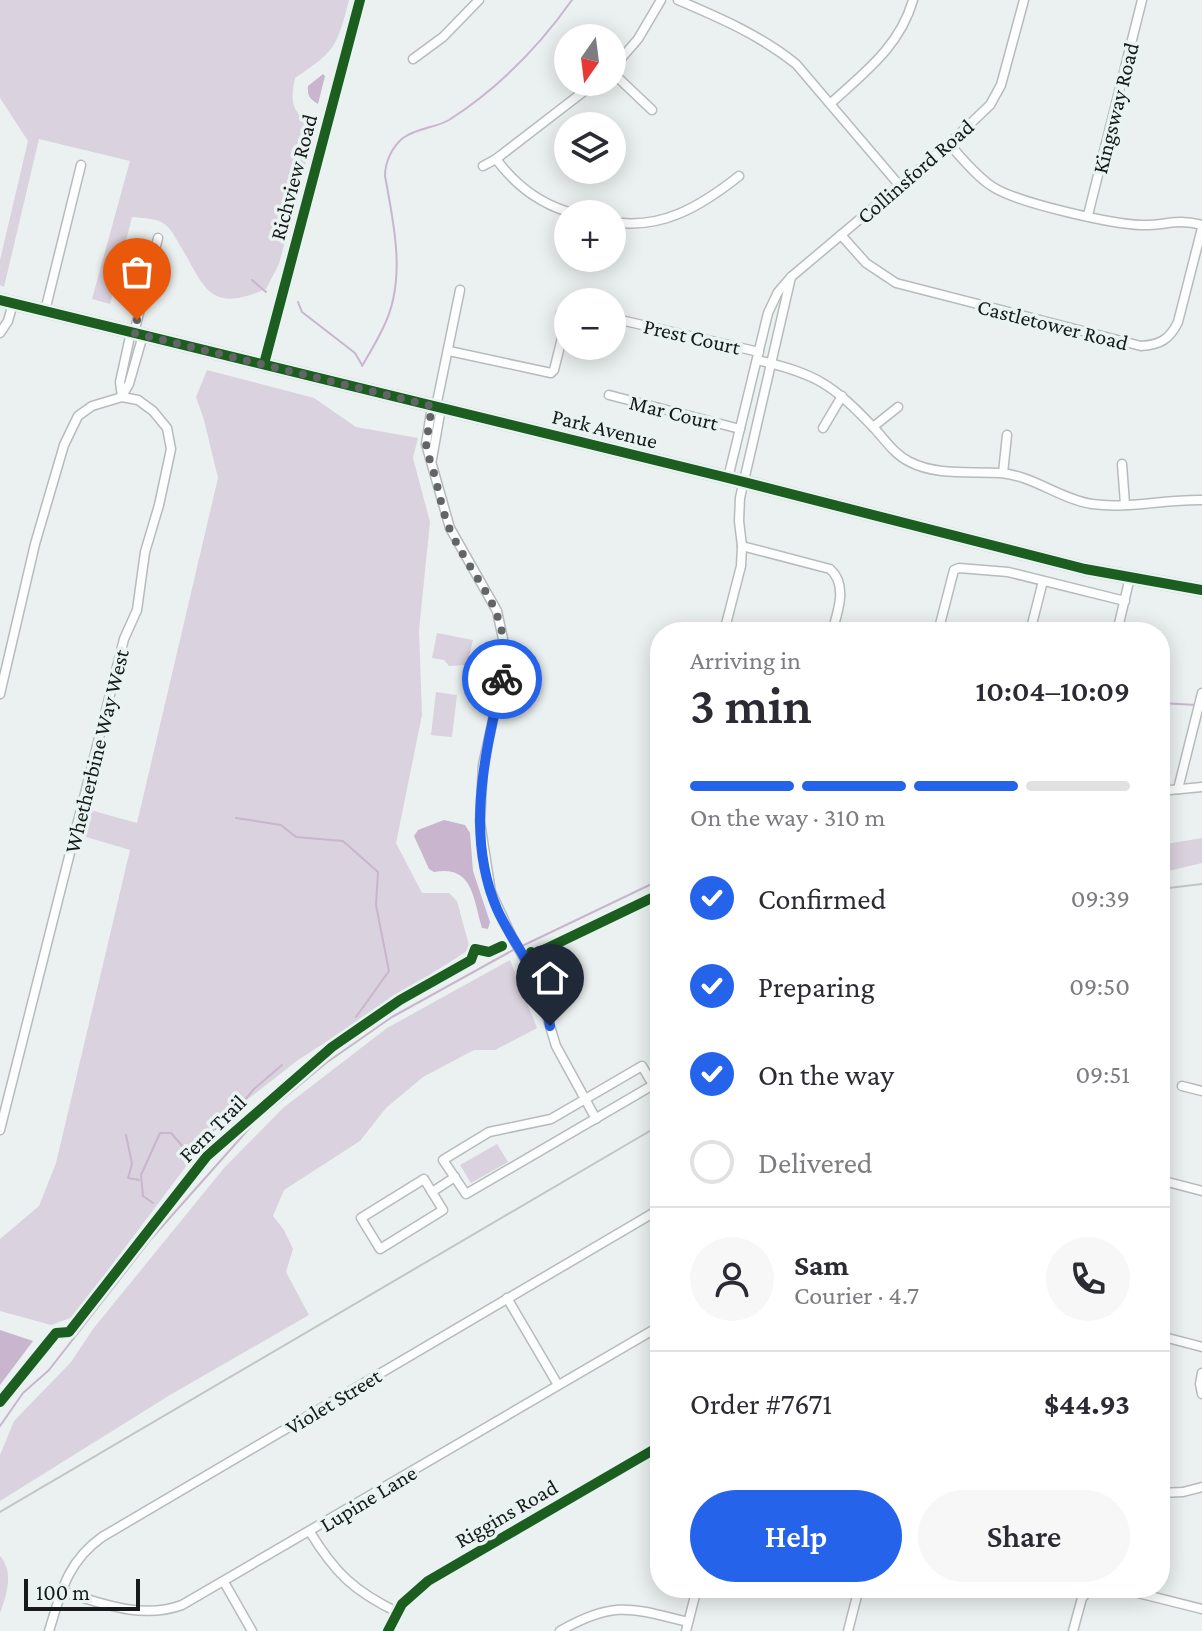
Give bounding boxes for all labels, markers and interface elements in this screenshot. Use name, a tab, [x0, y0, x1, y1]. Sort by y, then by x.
north arrow	[554, 24, 626, 96]
map controls	[554, 24, 626, 360]
street label: Kingsway Road	[1087, 40, 1144, 176]
street label: Richview Road	[265, 111, 322, 243]
button: layers	[554, 112, 626, 184]
street label: Collinsford Road	[852, 114, 979, 229]
button: +	[554, 200, 626, 272]
pin	[103, 238, 171, 320]
icon: bag	[115, 250, 159, 294]
button: −	[554, 288, 626, 360]
street label: Castletower Road	[975, 294, 1131, 355]
street label: Prest Court	[641, 313, 743, 360]
street label: Mar Court	[627, 389, 722, 436]
street label: Park Avenue	[549, 403, 660, 454]
courier	[462, 639, 542, 719]
street label: Whetherbine Way West	[59, 646, 134, 856]
text: Arriving in	[690, 646, 801, 675]
icon: bike	[480, 657, 524, 701]
text: 10:04–10:09	[976, 674, 1130, 707]
text: 3 min	[690, 676, 812, 734]
text: On the way · 310 m	[690, 803, 885, 832]
icon: check	[690, 876, 734, 920]
text: Confirmed	[758, 882, 886, 915]
text: 09:39	[1071, 884, 1130, 913]
pin	[516, 944, 584, 1026]
icon: home	[528, 956, 572, 1000]
icon: check	[690, 964, 734, 1008]
text: Preparing	[758, 970, 875, 1003]
text: 09:50	[1069, 972, 1130, 1001]
icon: check	[690, 1052, 734, 1096]
text: On the way	[758, 1058, 894, 1091]
text: 09:51	[1075, 1060, 1130, 1089]
street label: Fern Trail	[174, 1089, 251, 1167]
text: Delivered	[758, 1146, 873, 1179]
button: person	[690, 1237, 774, 1321]
button: phone	[1046, 1237, 1130, 1321]
text: Sam	[794, 1248, 849, 1281]
text: Courier · 4.7	[794, 1281, 919, 1310]
street label: Violet Street	[281, 1363, 386, 1440]
text: Order #7671	[690, 1387, 832, 1420]
text: $44.93	[1044, 1387, 1130, 1420]
street label: Lupine Lane	[316, 1460, 421, 1537]
street label: Riggins Road	[451, 1474, 562, 1553]
button: Help	[690, 1490, 902, 1582]
button: Share	[918, 1490, 1130, 1582]
scale bar	[24, 1575, 140, 1611]
text: 100 m	[36, 1580, 90, 1605]

